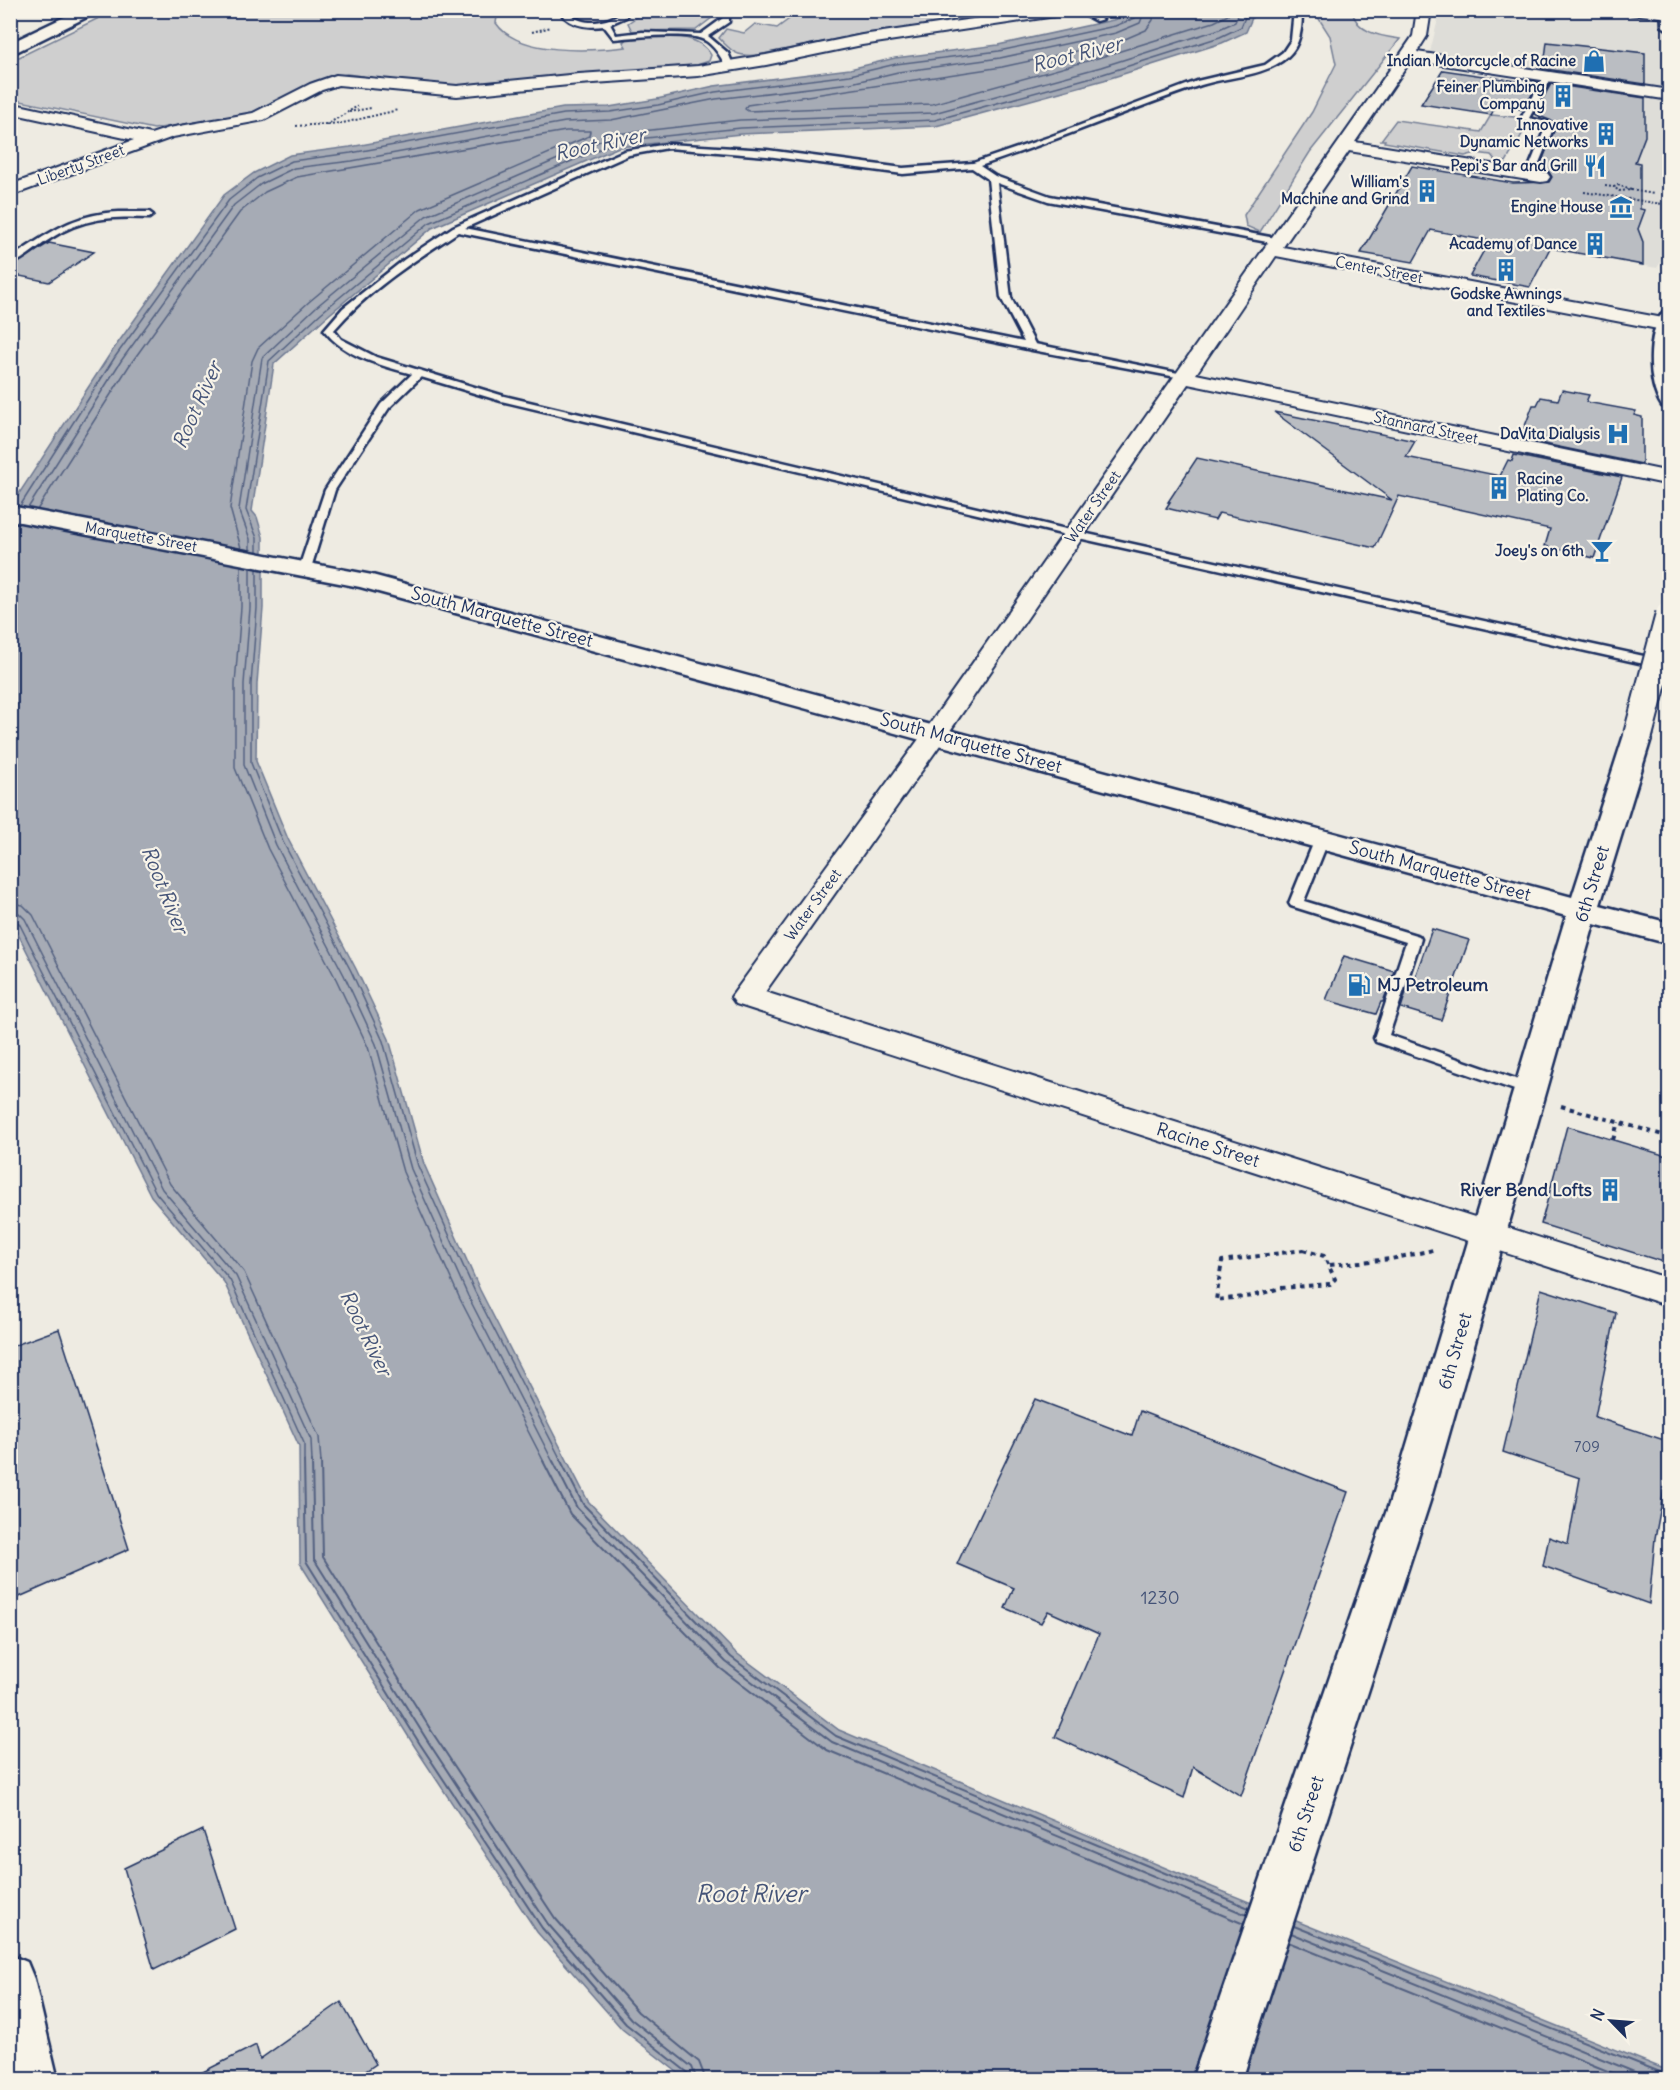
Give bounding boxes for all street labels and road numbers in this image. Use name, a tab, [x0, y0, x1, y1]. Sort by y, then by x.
street label: Liberty Street	[35, 140, 127, 189]
street label: Center Street	[1334, 252, 1425, 287]
street label: Stannard Street	[1372, 407, 1480, 448]
street label: Water Street	[1061, 467, 1125, 547]
street label: Marquette Street	[84, 517, 199, 556]
street label: South Marquette Street	[409, 581, 596, 652]
street label: South Marquette Street	[878, 707, 1065, 778]
street label: South Marquette Street	[1347, 835, 1534, 906]
street label: 6th Street	[1569, 843, 1614, 925]
street label: Water Street	[780, 865, 845, 944]
street label: Racine Street	[1154, 1117, 1263, 1172]
street label: 6th Street	[1433, 1310, 1476, 1392]
street label: 6th Street	[1282, 1773, 1329, 1855]

